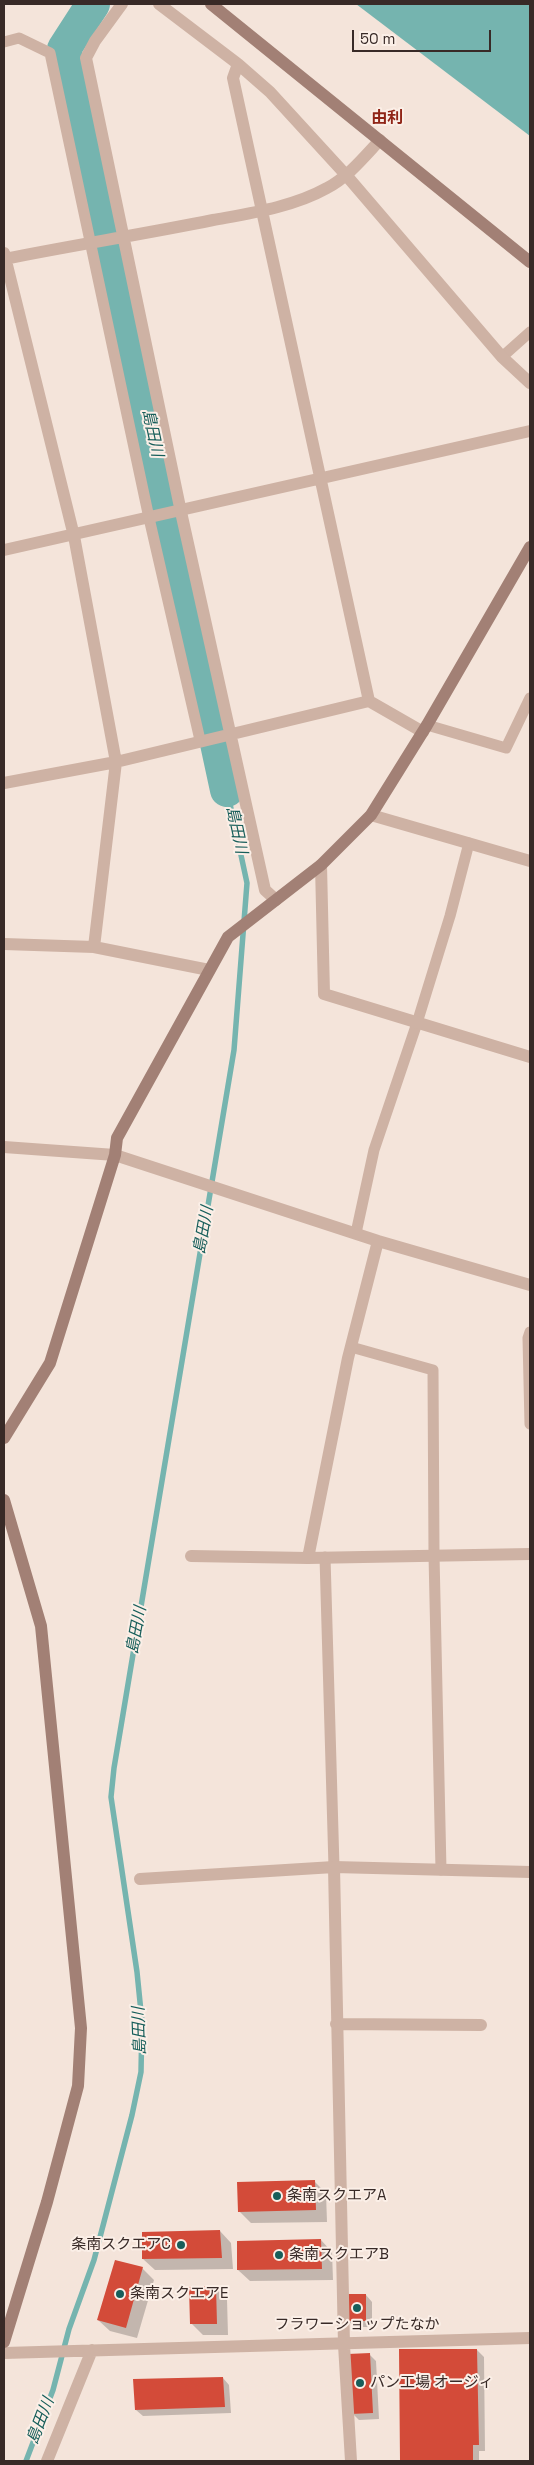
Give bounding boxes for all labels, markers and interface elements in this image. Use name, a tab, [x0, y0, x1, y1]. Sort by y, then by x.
scale bar	[354, 20, 493, 52]
text: 50 m	[360, 29, 395, 48]
district label: 由利	[371, 109, 403, 129]
water label: 島田川	[138, 408, 166, 458]
water label: 島田川	[222, 805, 250, 855]
water label: 島田川	[190, 1205, 218, 1255]
water label: 島田川	[123, 1605, 151, 1655]
water label: 島田川	[130, 2007, 150, 2055]
place label: 条南スクエアA	[287, 2187, 386, 2205]
marker: 条南スクエアA	[271, 2190, 283, 2202]
place label: 条南スクエアC	[71, 2236, 171, 2254]
marker: 条南スクエアC	[175, 2239, 187, 2251]
place label: 条南スクエアB	[289, 2246, 389, 2264]
marker: 条南スクエアB	[273, 2249, 285, 2261]
place label: 条南スクエアE	[130, 2285, 228, 2303]
marker: 条南スクエアE	[114, 2288, 126, 2300]
marker: フラワーショップたなか	[351, 2302, 363, 2314]
place label: フラワーショップたなか	[275, 2316, 439, 2334]
place label: パン工場 オージィ	[370, 2374, 494, 2392]
marker: パン工場 オージィ	[354, 2377, 366, 2389]
water label: 島田川	[23, 2395, 59, 2447]

